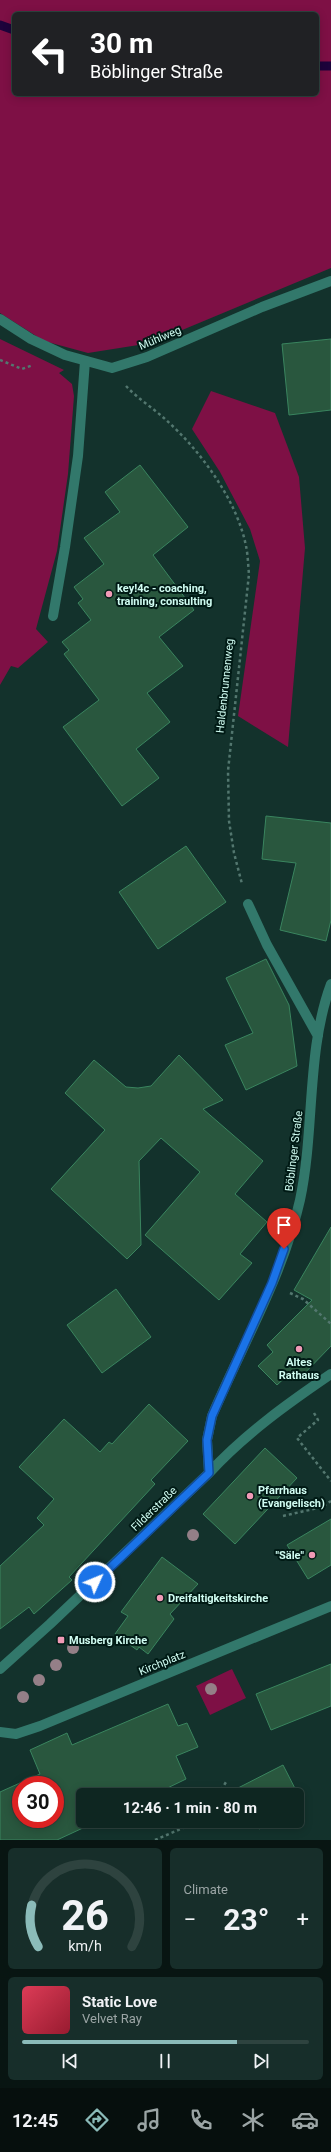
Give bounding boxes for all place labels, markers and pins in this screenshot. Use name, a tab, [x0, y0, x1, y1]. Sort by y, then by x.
place label: key!4c - coaching, training, consulting	[117, 582, 212, 608]
marker: key!4c - coaching, training, consulting	[104, 589, 114, 599]
pin	[267, 1208, 301, 1249]
marker: Altes Rathaus	[294, 1344, 304, 1354]
place label: Altes Rathaus	[279, 1356, 320, 1382]
place label: Pfarrhaus (Evangelisch)	[258, 1484, 325, 1510]
marker: Pfarrhaus (Evangelisch)	[245, 1491, 255, 1501]
place label: "Säle"	[276, 1549, 304, 1562]
marker: "Säle"	[307, 1550, 317, 1560]
place label: Dreifaltigkeitskirche	[168, 1592, 268, 1605]
marker: Dreifaltigkeitskirche	[155, 1593, 165, 1603]
place label: Musberg Kirche	[69, 1634, 147, 1647]
marker: Musberg Kirche	[56, 1635, 66, 1645]

